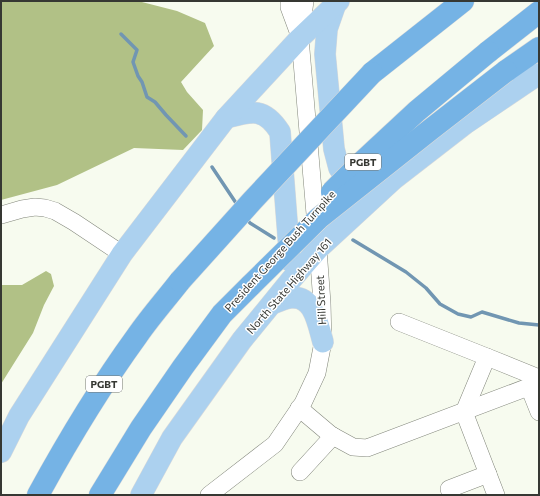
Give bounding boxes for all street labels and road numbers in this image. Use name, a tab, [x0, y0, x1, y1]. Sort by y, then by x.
road number: PGBT	[345, 154, 381, 170]
street label: President George Bush Turnpike	[222, 187, 338, 314]
street label: North State Highway 161	[244, 235, 334, 336]
street label: Hill Street	[313, 274, 328, 325]
road number: PGBT	[86, 376, 122, 392]

